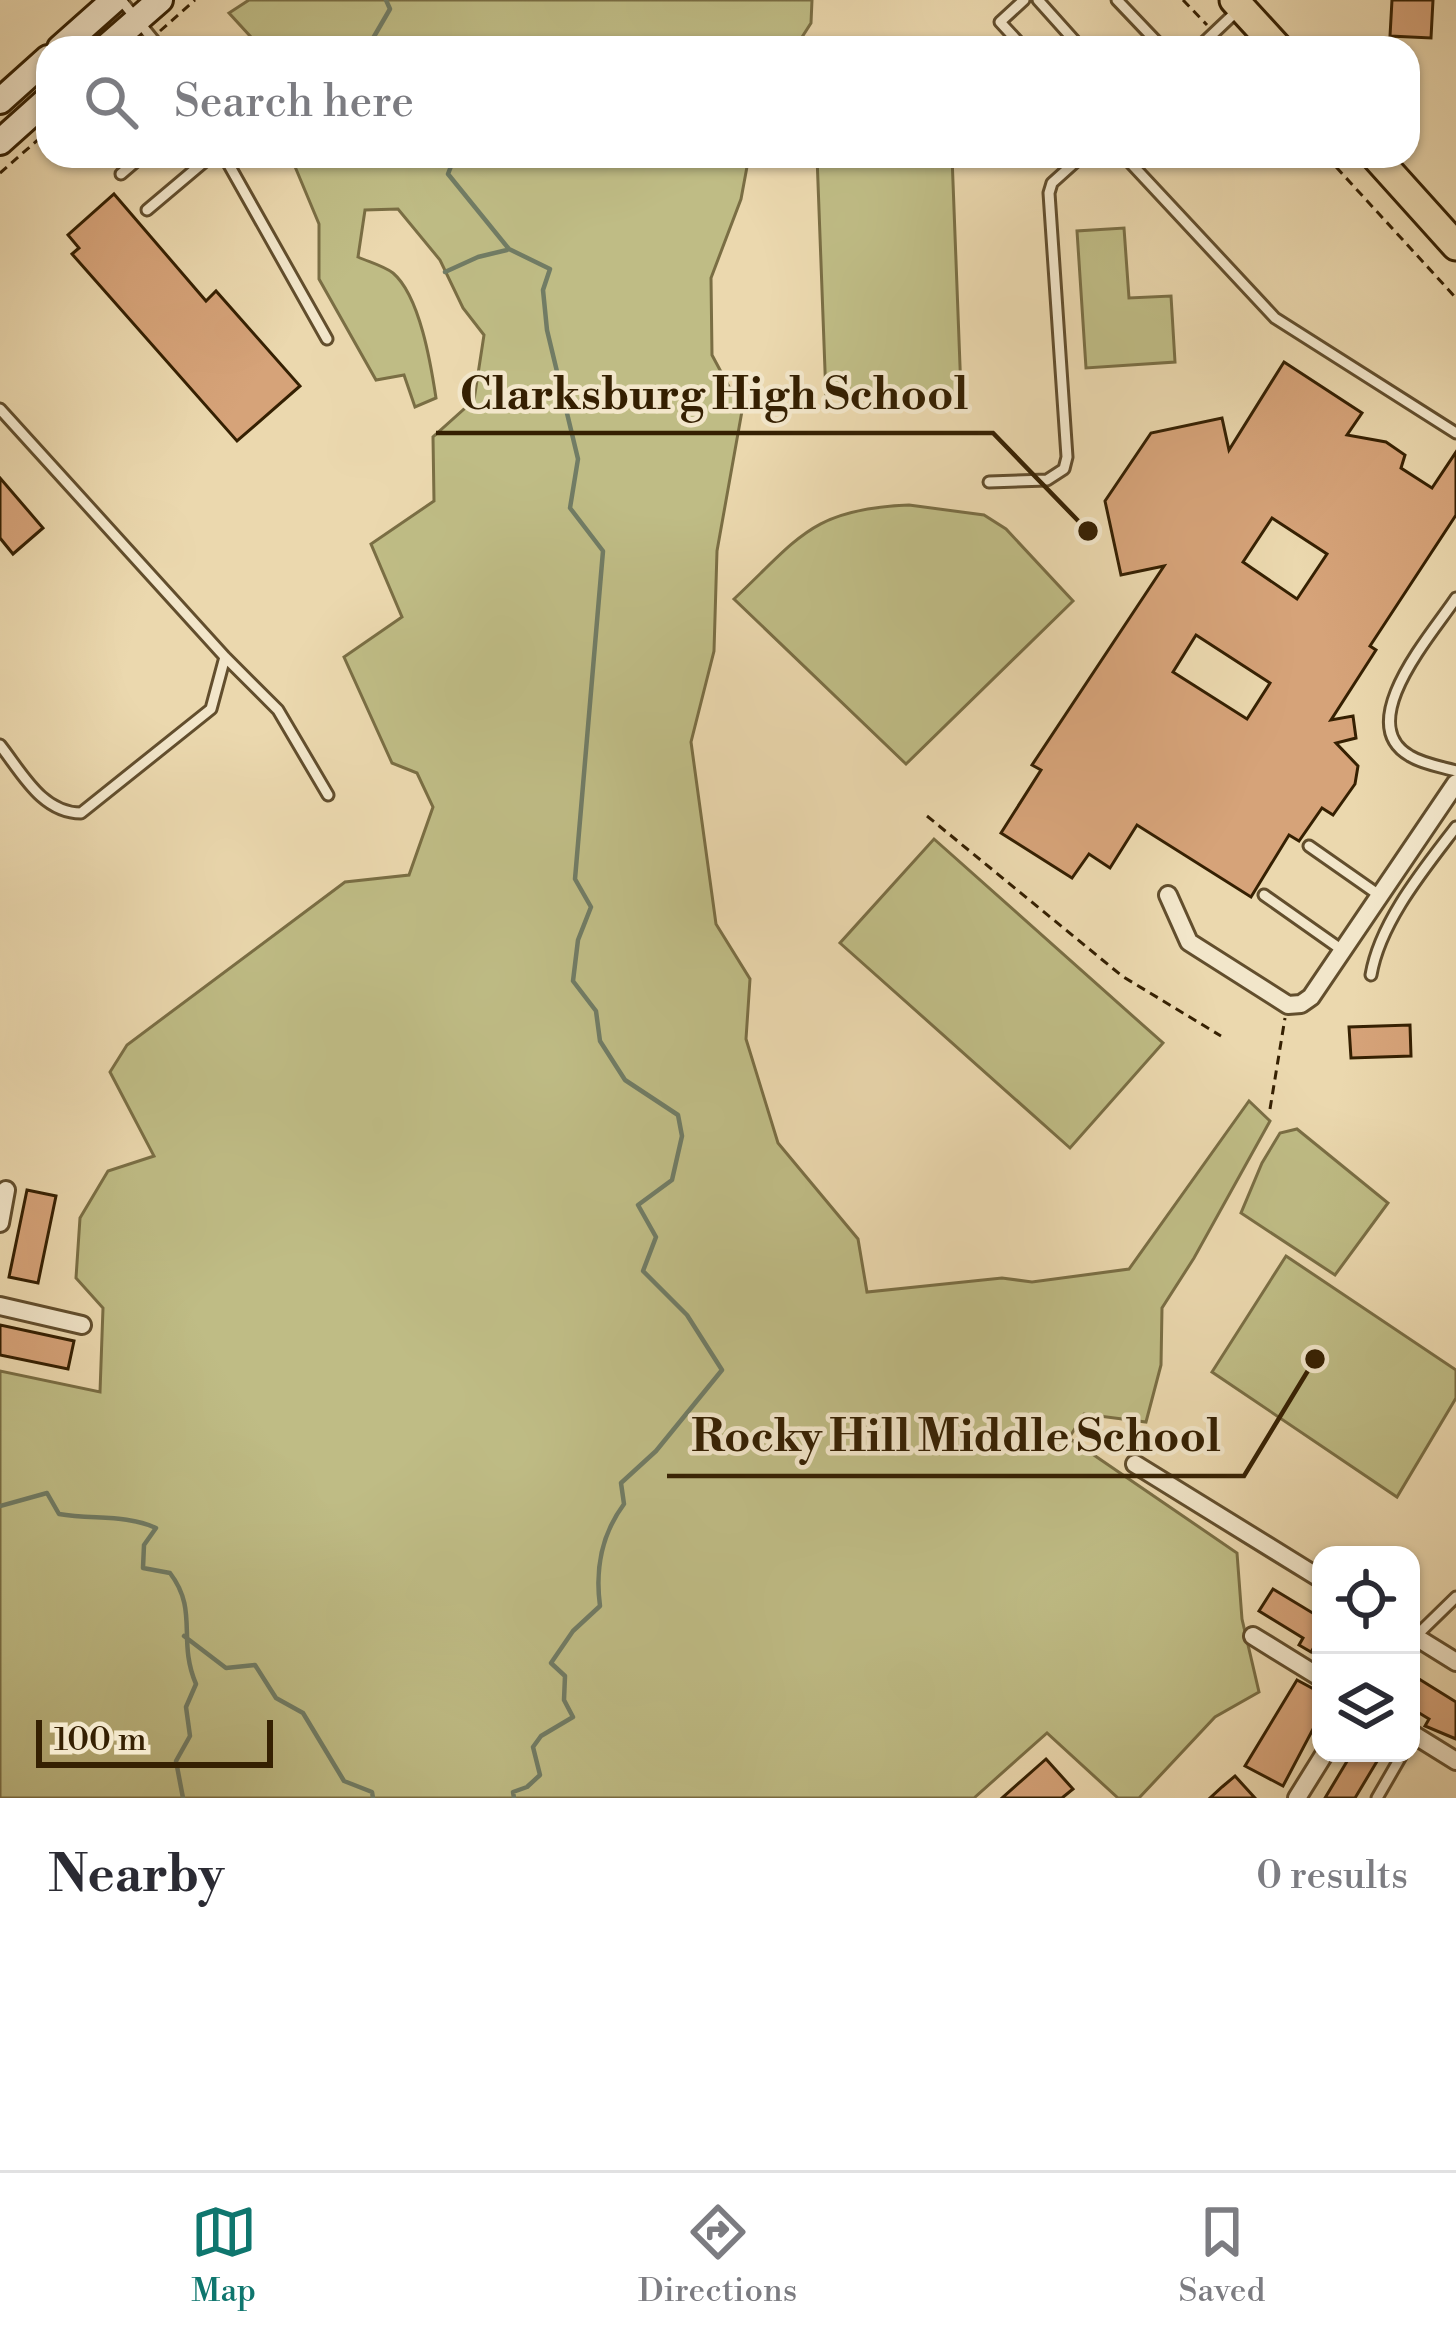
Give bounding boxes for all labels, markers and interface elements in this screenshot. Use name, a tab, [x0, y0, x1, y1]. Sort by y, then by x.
search box	[36, 36, 1420, 168]
icon: search	[78, 69, 144, 135]
text: Search here	[174, 74, 414, 131]
callout: Clarksburg High School	[436, 352, 993, 433]
text: Clarksburg High School	[460, 367, 968, 424]
callout: Rocky Hill Middle School	[667, 1395, 1244, 1476]
text: Rocky Hill Middle School	[691, 1409, 1221, 1466]
map controls	[1312, 1546, 1420, 1762]
button: locate	[1312, 1546, 1420, 1654]
button: layers	[1312, 1654, 1420, 1762]
scale bar	[36, 1714, 273, 1767]
text: 100 m	[54, 1720, 147, 1761]
text: Nearby	[48, 1844, 224, 1908]
text: 0 results	[1256, 1852, 1408, 1901]
tab: Map	[191, 2199, 257, 2312]
tab: Directions	[638, 2199, 797, 2312]
tab: Saved	[1179, 2199, 1265, 2312]

